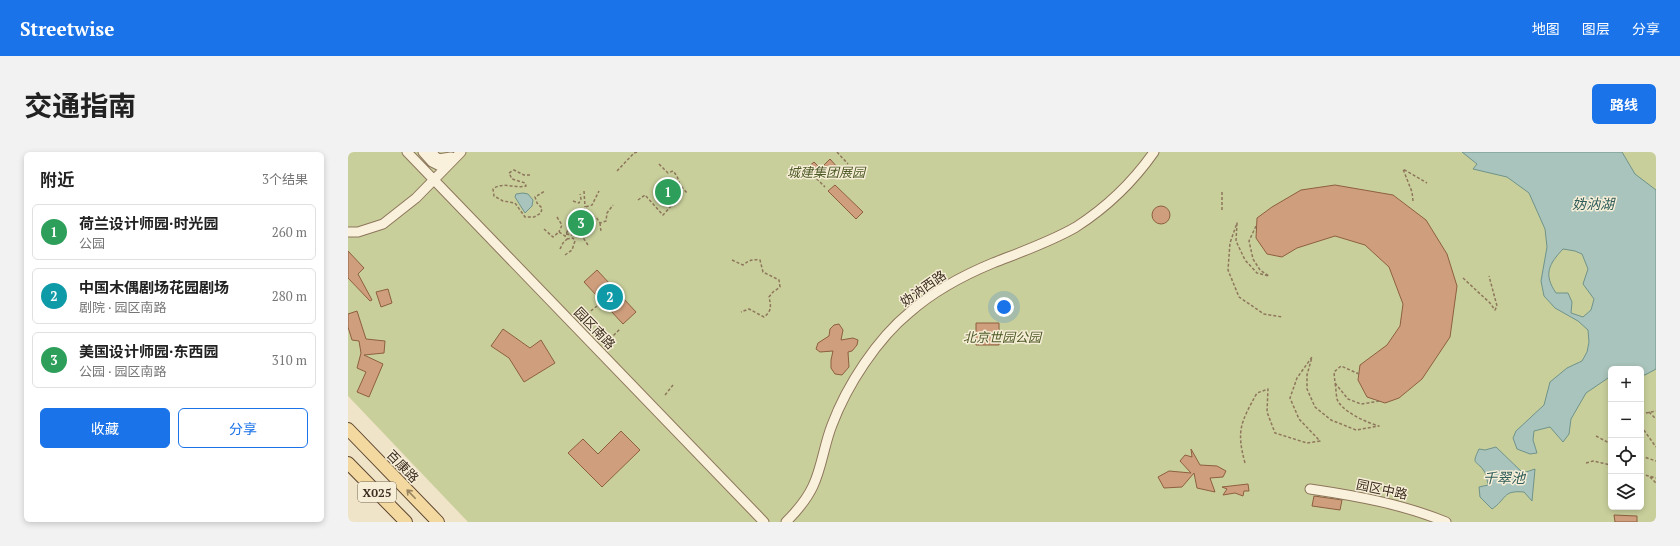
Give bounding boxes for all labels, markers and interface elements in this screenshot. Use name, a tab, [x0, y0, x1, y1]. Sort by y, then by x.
text: Streetwise	[20, 16, 114, 41]
text: 地图	[1532, 19, 1560, 38]
text: 图层	[1582, 19, 1610, 38]
text: 分享	[1632, 19, 1660, 38]
button: 路线	[1592, 84, 1656, 124]
text: 交通指南	[24, 87, 136, 124]
park label: 城建集团展园	[787, 163, 867, 181]
text: 附近	[40, 168, 74, 191]
text: 3个结果	[262, 170, 308, 188]
pin: 1	[655, 177, 681, 207]
water label: 妫汭湖	[1572, 194, 1616, 213]
pin: 3	[568, 208, 594, 238]
text: 荷兰设计师园·时光园	[79, 213, 218, 233]
text: 1	[50, 223, 58, 241]
text: 260 m	[272, 223, 307, 241]
text: 公园	[79, 234, 105, 252]
street label: 妫汭西路	[897, 266, 949, 310]
text: 中国木偶剧场花园剧场	[79, 277, 229, 297]
pin: 2	[597, 282, 623, 312]
text: 2	[50, 287, 58, 305]
text: 280 m	[272, 287, 307, 305]
your location	[994, 297, 1014, 317]
text: 剧院 · 园区南路	[79, 298, 166, 316]
street label: 园区南路	[570, 303, 620, 353]
park label: 北京世园公园	[963, 328, 1043, 346]
text: 美国设计师园·东西园	[79, 341, 218, 361]
text: 3	[50, 351, 58, 369]
text: 310 m	[272, 351, 307, 369]
text: 公园 · 园区南路	[79, 362, 166, 380]
map controls	[1608, 366, 1644, 510]
button: +	[1608, 366, 1644, 402]
button: −	[1608, 402, 1644, 438]
button: 收藏	[40, 408, 170, 448]
button: 分享	[178, 408, 308, 448]
button: locate	[1608, 438, 1644, 474]
street label: 百康路	[383, 446, 423, 486]
water label: 千翠池	[1483, 468, 1527, 487]
button: layers	[1608, 474, 1644, 510]
street label: 园区中路	[1355, 475, 1409, 503]
road number: X025	[358, 482, 396, 502]
one-way arrow	[406, 489, 416, 499]

